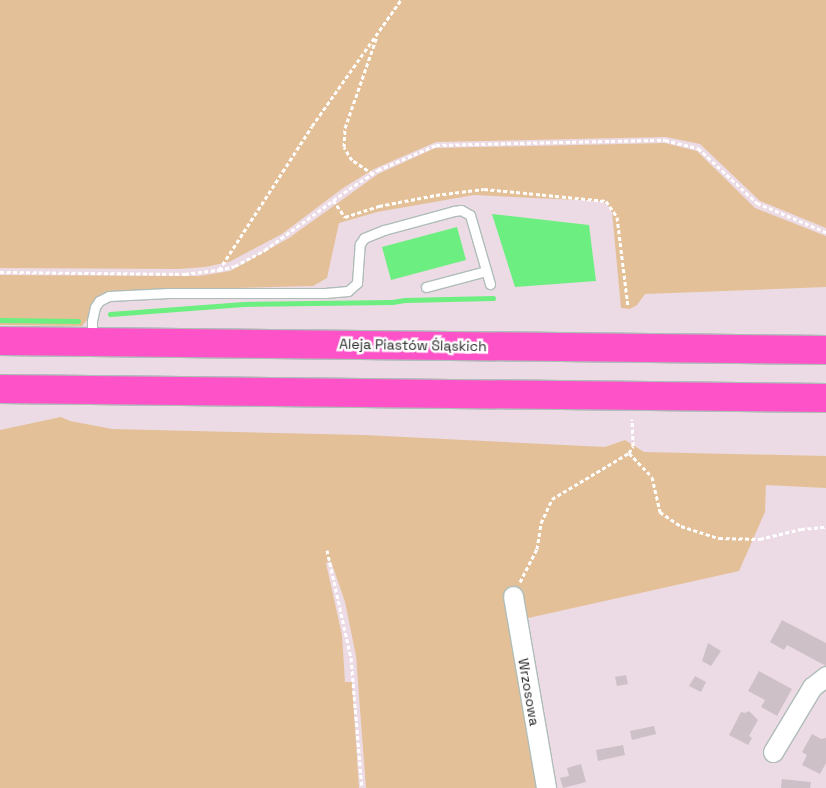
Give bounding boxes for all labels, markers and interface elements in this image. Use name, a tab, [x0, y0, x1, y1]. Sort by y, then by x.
street label: Aleja Piastów Śląskich	[339, 335, 487, 355]
street label: Wrzosowa	[515, 657, 543, 727]

